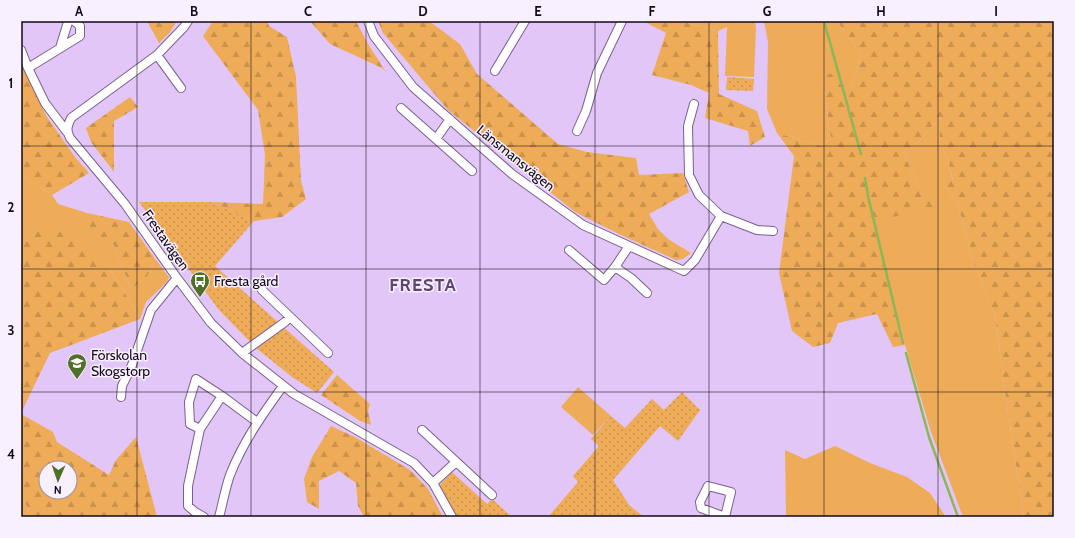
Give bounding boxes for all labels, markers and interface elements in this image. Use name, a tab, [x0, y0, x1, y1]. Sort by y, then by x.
text: A	[75, 3, 84, 19]
text: B	[190, 3, 198, 19]
text: C	[304, 3, 312, 19]
text: D	[418, 3, 428, 19]
text: E	[534, 3, 542, 19]
text: F	[649, 3, 656, 19]
text: G	[763, 3, 772, 19]
text: H	[876, 3, 886, 19]
text: I	[994, 3, 998, 19]
text: 1	[9, 75, 13, 91]
street label: Länsmansvägen	[473, 121, 559, 195]
text: 2	[8, 199, 15, 215]
street label: Frestavägen	[138, 206, 194, 274]
bus stop icon: Fresta gård	[189, 270, 211, 298]
place label: Fresta gård	[214, 272, 278, 290]
district label: FRESTA	[389, 274, 457, 296]
text: 3	[7, 322, 15, 338]
place label: Förskolan Skogstorp	[91, 346, 150, 380]
school or university icon: Förskolan Skogstorp	[66, 352, 88, 380]
text: 4	[7, 446, 15, 462]
north arrow	[38, 460, 78, 500]
text: N	[54, 483, 62, 497]

